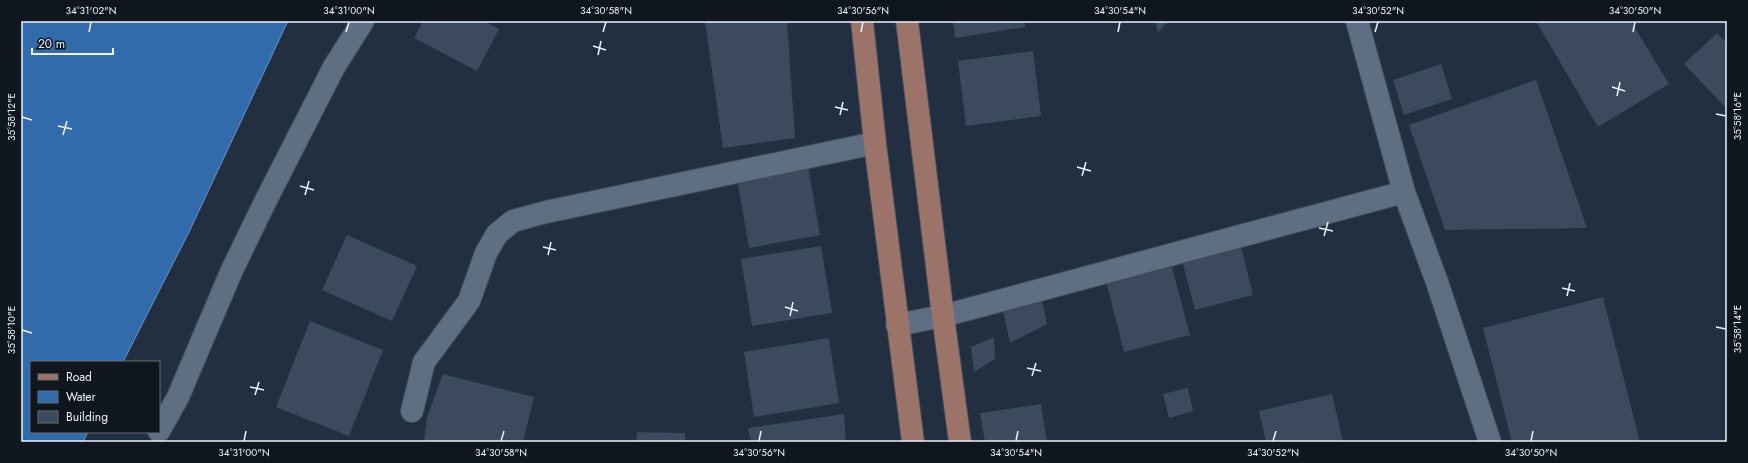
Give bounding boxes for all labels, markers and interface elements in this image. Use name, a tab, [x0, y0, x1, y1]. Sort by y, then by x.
text: 34°31'02"N	[66, 3, 116, 18]
text: 34°31'00"N	[323, 3, 375, 18]
text: 34°30'58"N	[580, 3, 632, 18]
text: 34°30'56"N	[837, 3, 889, 18]
text: 34°30'54"N	[1094, 3, 1146, 18]
text: 34°30'52"N	[1352, 3, 1404, 18]
text: 34°30'50"N	[1609, 3, 1661, 18]
scale bar	[32, 30, 113, 56]
text: 20 m	[38, 35, 65, 53]
text: 35°58'16"E	[1730, 92, 1745, 140]
text: 35°58'12"E	[4, 93, 19, 141]
text: 35°58'14"E	[1730, 305, 1745, 353]
text: 35°58'10"E	[4, 306, 19, 354]
legend	[30, 361, 160, 433]
text: Road	[66, 368, 92, 386]
text: Water	[66, 388, 97, 406]
text: Building	[66, 408, 108, 426]
text: 34°31'00"N	[218, 445, 270, 460]
text: 34°30'58"N	[475, 445, 527, 460]
text: 34°30'56"N	[733, 445, 785, 460]
text: 34°30'54"N	[990, 445, 1042, 460]
text: 34°30'52"N	[1247, 445, 1299, 460]
text: 34°30'50"N	[1505, 445, 1557, 460]

